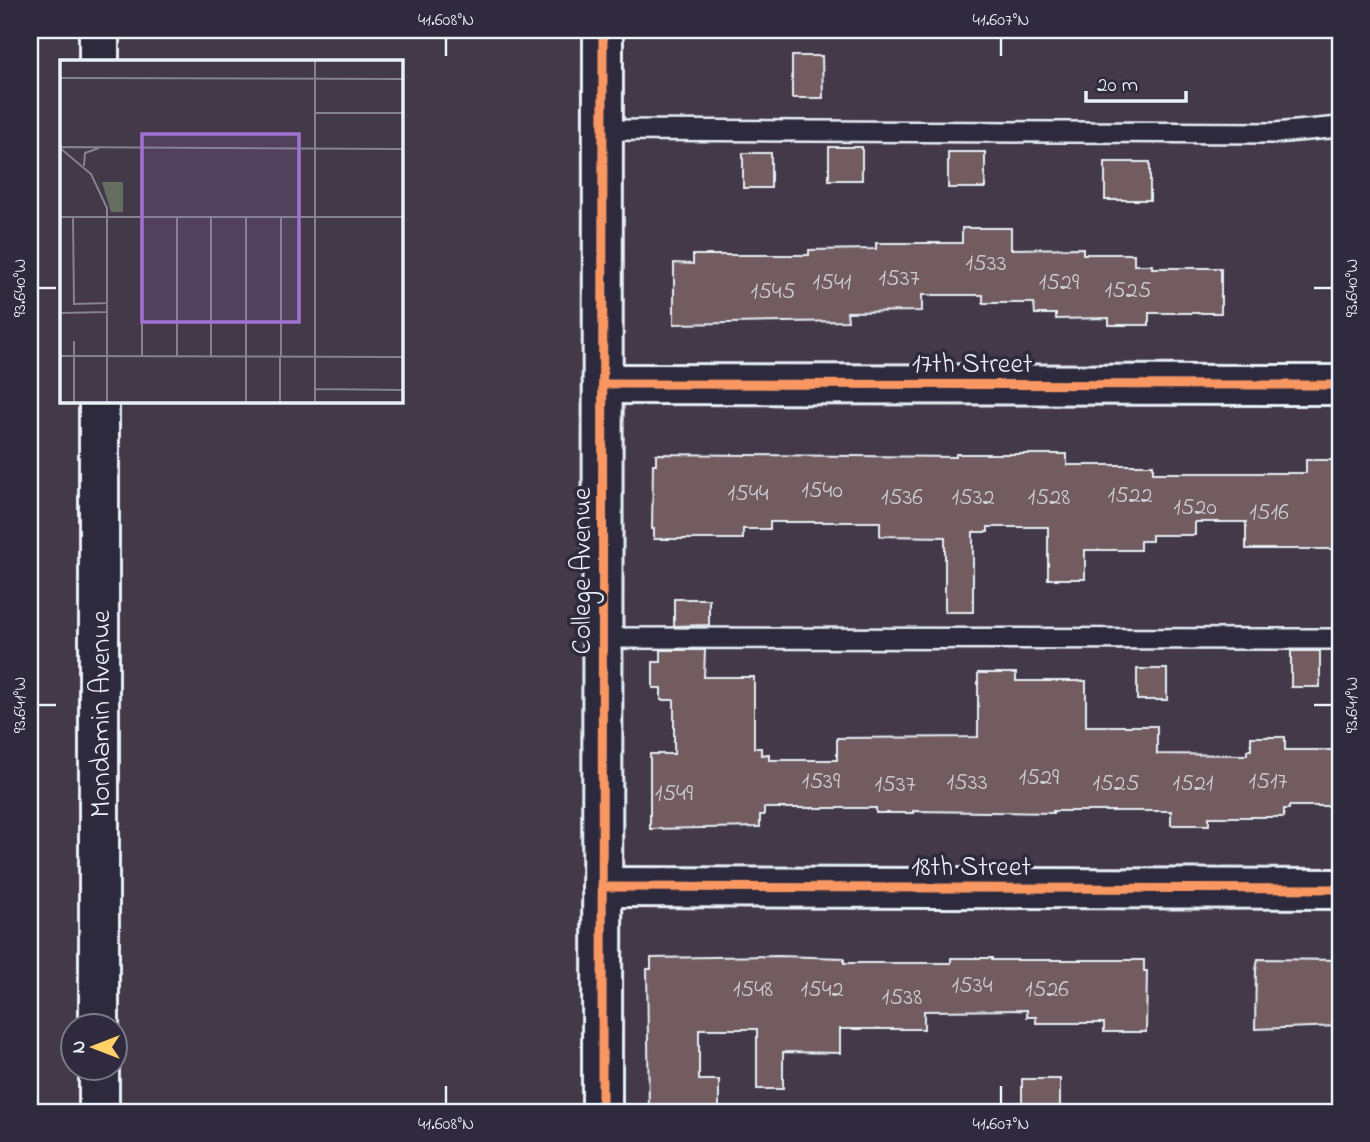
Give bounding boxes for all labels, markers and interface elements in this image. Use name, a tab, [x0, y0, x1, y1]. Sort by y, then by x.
text: 41.608°N	[418, 8, 474, 34]
text: 41.607°N	[973, 8, 1029, 34]
inset map	[60, 60, 402, 402]
scale bar	[1086, 60, 1186, 104]
text: 20 m	[1097, 71, 1138, 101]
house number: 1533	[965, 247, 1007, 282]
text: 93.640°W	[8, 259, 34, 317]
text: 93.640°W	[1340, 259, 1366, 317]
house number: 1537	[878, 262, 920, 297]
house number: 1541	[813, 266, 852, 301]
house number: 1529	[1039, 266, 1080, 301]
house number: 1525	[1104, 274, 1152, 309]
house number: 1545	[751, 275, 796, 310]
street label: 17th Street	[912, 345, 1032, 386]
house number: 1540	[801, 474, 843, 509]
house number: 1544	[727, 477, 769, 512]
house number: 1522	[1107, 479, 1153, 514]
house number: 1536	[881, 481, 923, 516]
house number: 1532	[951, 481, 995, 516]
house number: 1528	[1028, 481, 1070, 516]
street label: College Avenue	[563, 487, 604, 654]
house number: 1520	[1173, 491, 1217, 526]
house number: 1516	[1249, 496, 1289, 531]
street label: Mondamin Avenue	[82, 610, 123, 818]
text: 93.641°W	[8, 677, 34, 733]
text: 93.641°W	[1340, 677, 1366, 733]
house number: 1529	[1019, 761, 1060, 796]
house number: 1539	[802, 765, 841, 800]
house number: 1517	[1249, 765, 1288, 800]
house number: 1533	[946, 766, 988, 801]
house number: 1525	[1092, 767, 1140, 802]
house number: 1521	[1173, 767, 1214, 802]
house number: 1537	[874, 768, 916, 803]
house number: 1549	[655, 777, 694, 812]
street label: 18th Street	[911, 848, 1031, 889]
house number: 1534	[951, 969, 993, 1004]
house number: 1548	[733, 973, 773, 1008]
house number: 1542	[800, 973, 844, 1008]
house number: 1526	[1025, 973, 1069, 1008]
house number: 1538	[882, 981, 922, 1016]
north arrow	[60, 1012, 130, 1082]
text: N	[66, 1040, 93, 1053]
text: 41.608°N	[418, 1112, 474, 1138]
text: 41.607°N	[973, 1112, 1029, 1138]

